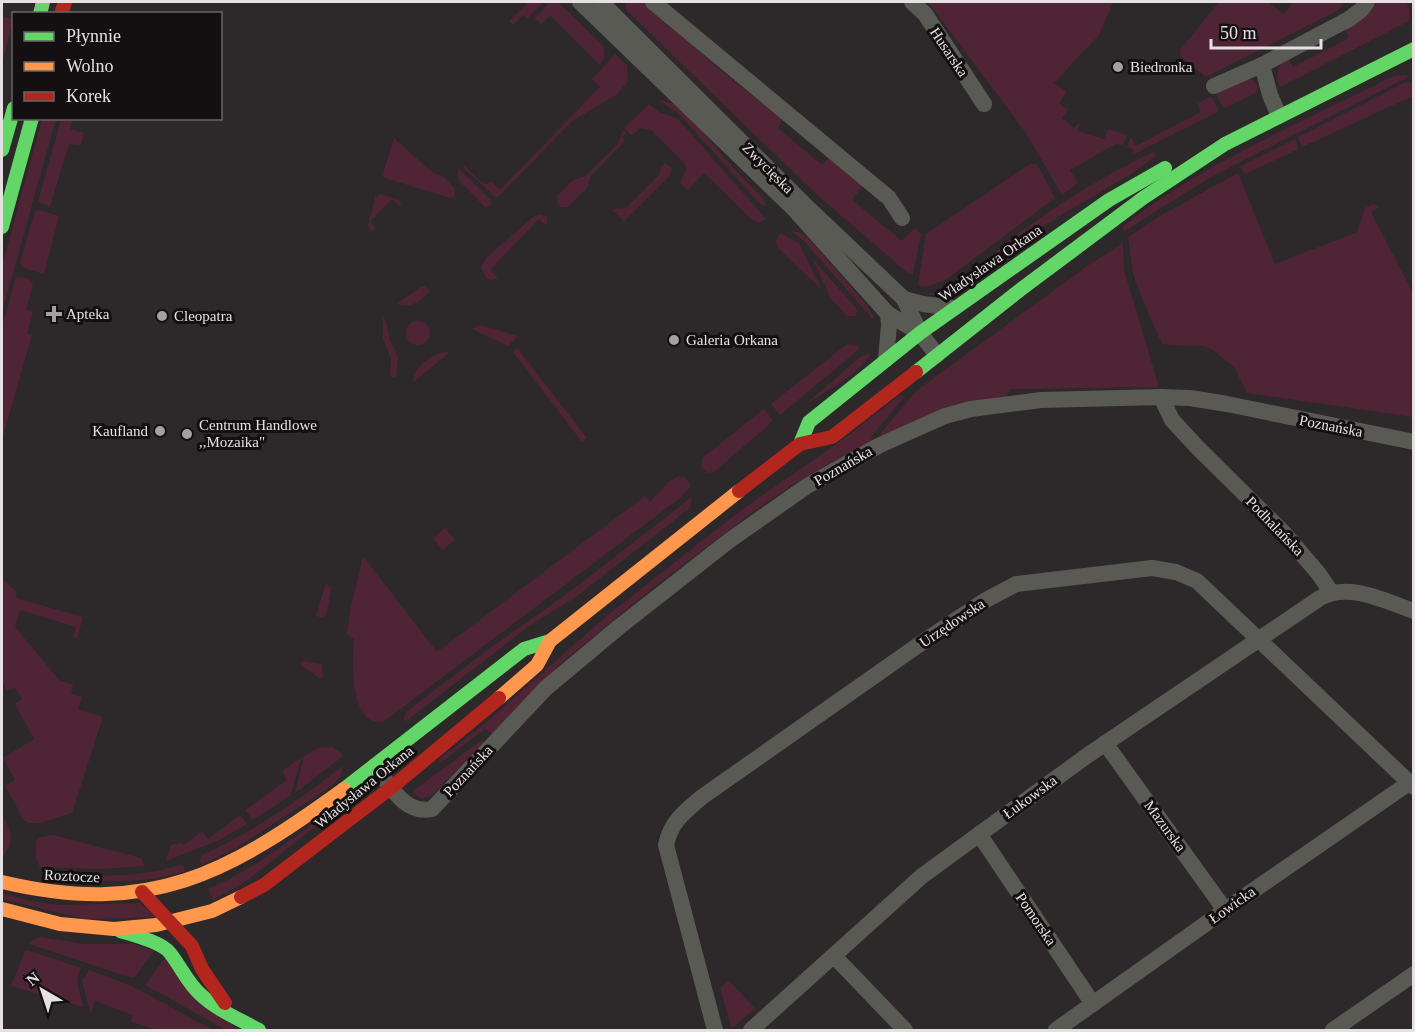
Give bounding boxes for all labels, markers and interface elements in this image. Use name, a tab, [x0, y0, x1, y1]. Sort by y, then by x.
legend	[12, 12, 222, 120]
scale bar	[1211, 12, 1320, 50]
text: 50 m	[1220, 23, 1257, 43]
street label: Husarska	[927, 24, 971, 80]
text: Płynnie	[66, 26, 121, 46]
text: Wolno	[66, 56, 114, 76]
place label: Biedronka	[1130, 59, 1193, 75]
marker: Biedronka	[1111, 60, 1125, 74]
text: Korek	[66, 86, 111, 106]
street label: Zwycięska	[739, 139, 797, 197]
street label: Władysława Orkana	[935, 221, 1045, 305]
place label: Apteka	[66, 306, 110, 322]
marker: Apteka	[47, 307, 61, 321]
place label: Cleopatra	[174, 308, 233, 324]
marker: Cleopatra	[155, 309, 169, 323]
place label: Galeria Orkana	[686, 332, 778, 348]
marker: Galeria Orkana	[667, 333, 681, 347]
street label: Poznańska	[1298, 412, 1364, 440]
place label: Centrum Handlowe ,,Mozaika"	[199, 417, 317, 450]
place label: Kaufland	[92, 423, 148, 439]
marker: Kaufland	[153, 424, 167, 438]
marker: Centrum Handlowe ,,Mozaika"	[180, 427, 194, 441]
street label: Poznańska	[811, 443, 875, 489]
street label: Podhalańska	[1243, 493, 1307, 559]
street label: Urzędowska	[916, 595, 988, 651]
street label: Władysława Orkana	[312, 742, 417, 832]
street label: Poznańska	[440, 742, 496, 800]
street label: Łukowska	[1000, 772, 1060, 822]
street label: Mazurska	[1141, 797, 1189, 855]
street label: Roztocze	[44, 867, 101, 885]
street label: Łowicka	[1206, 883, 1258, 927]
street label: Pomorska	[1013, 890, 1060, 949]
north arrow	[12, 960, 72, 1020]
text: N	[23, 968, 43, 989]

